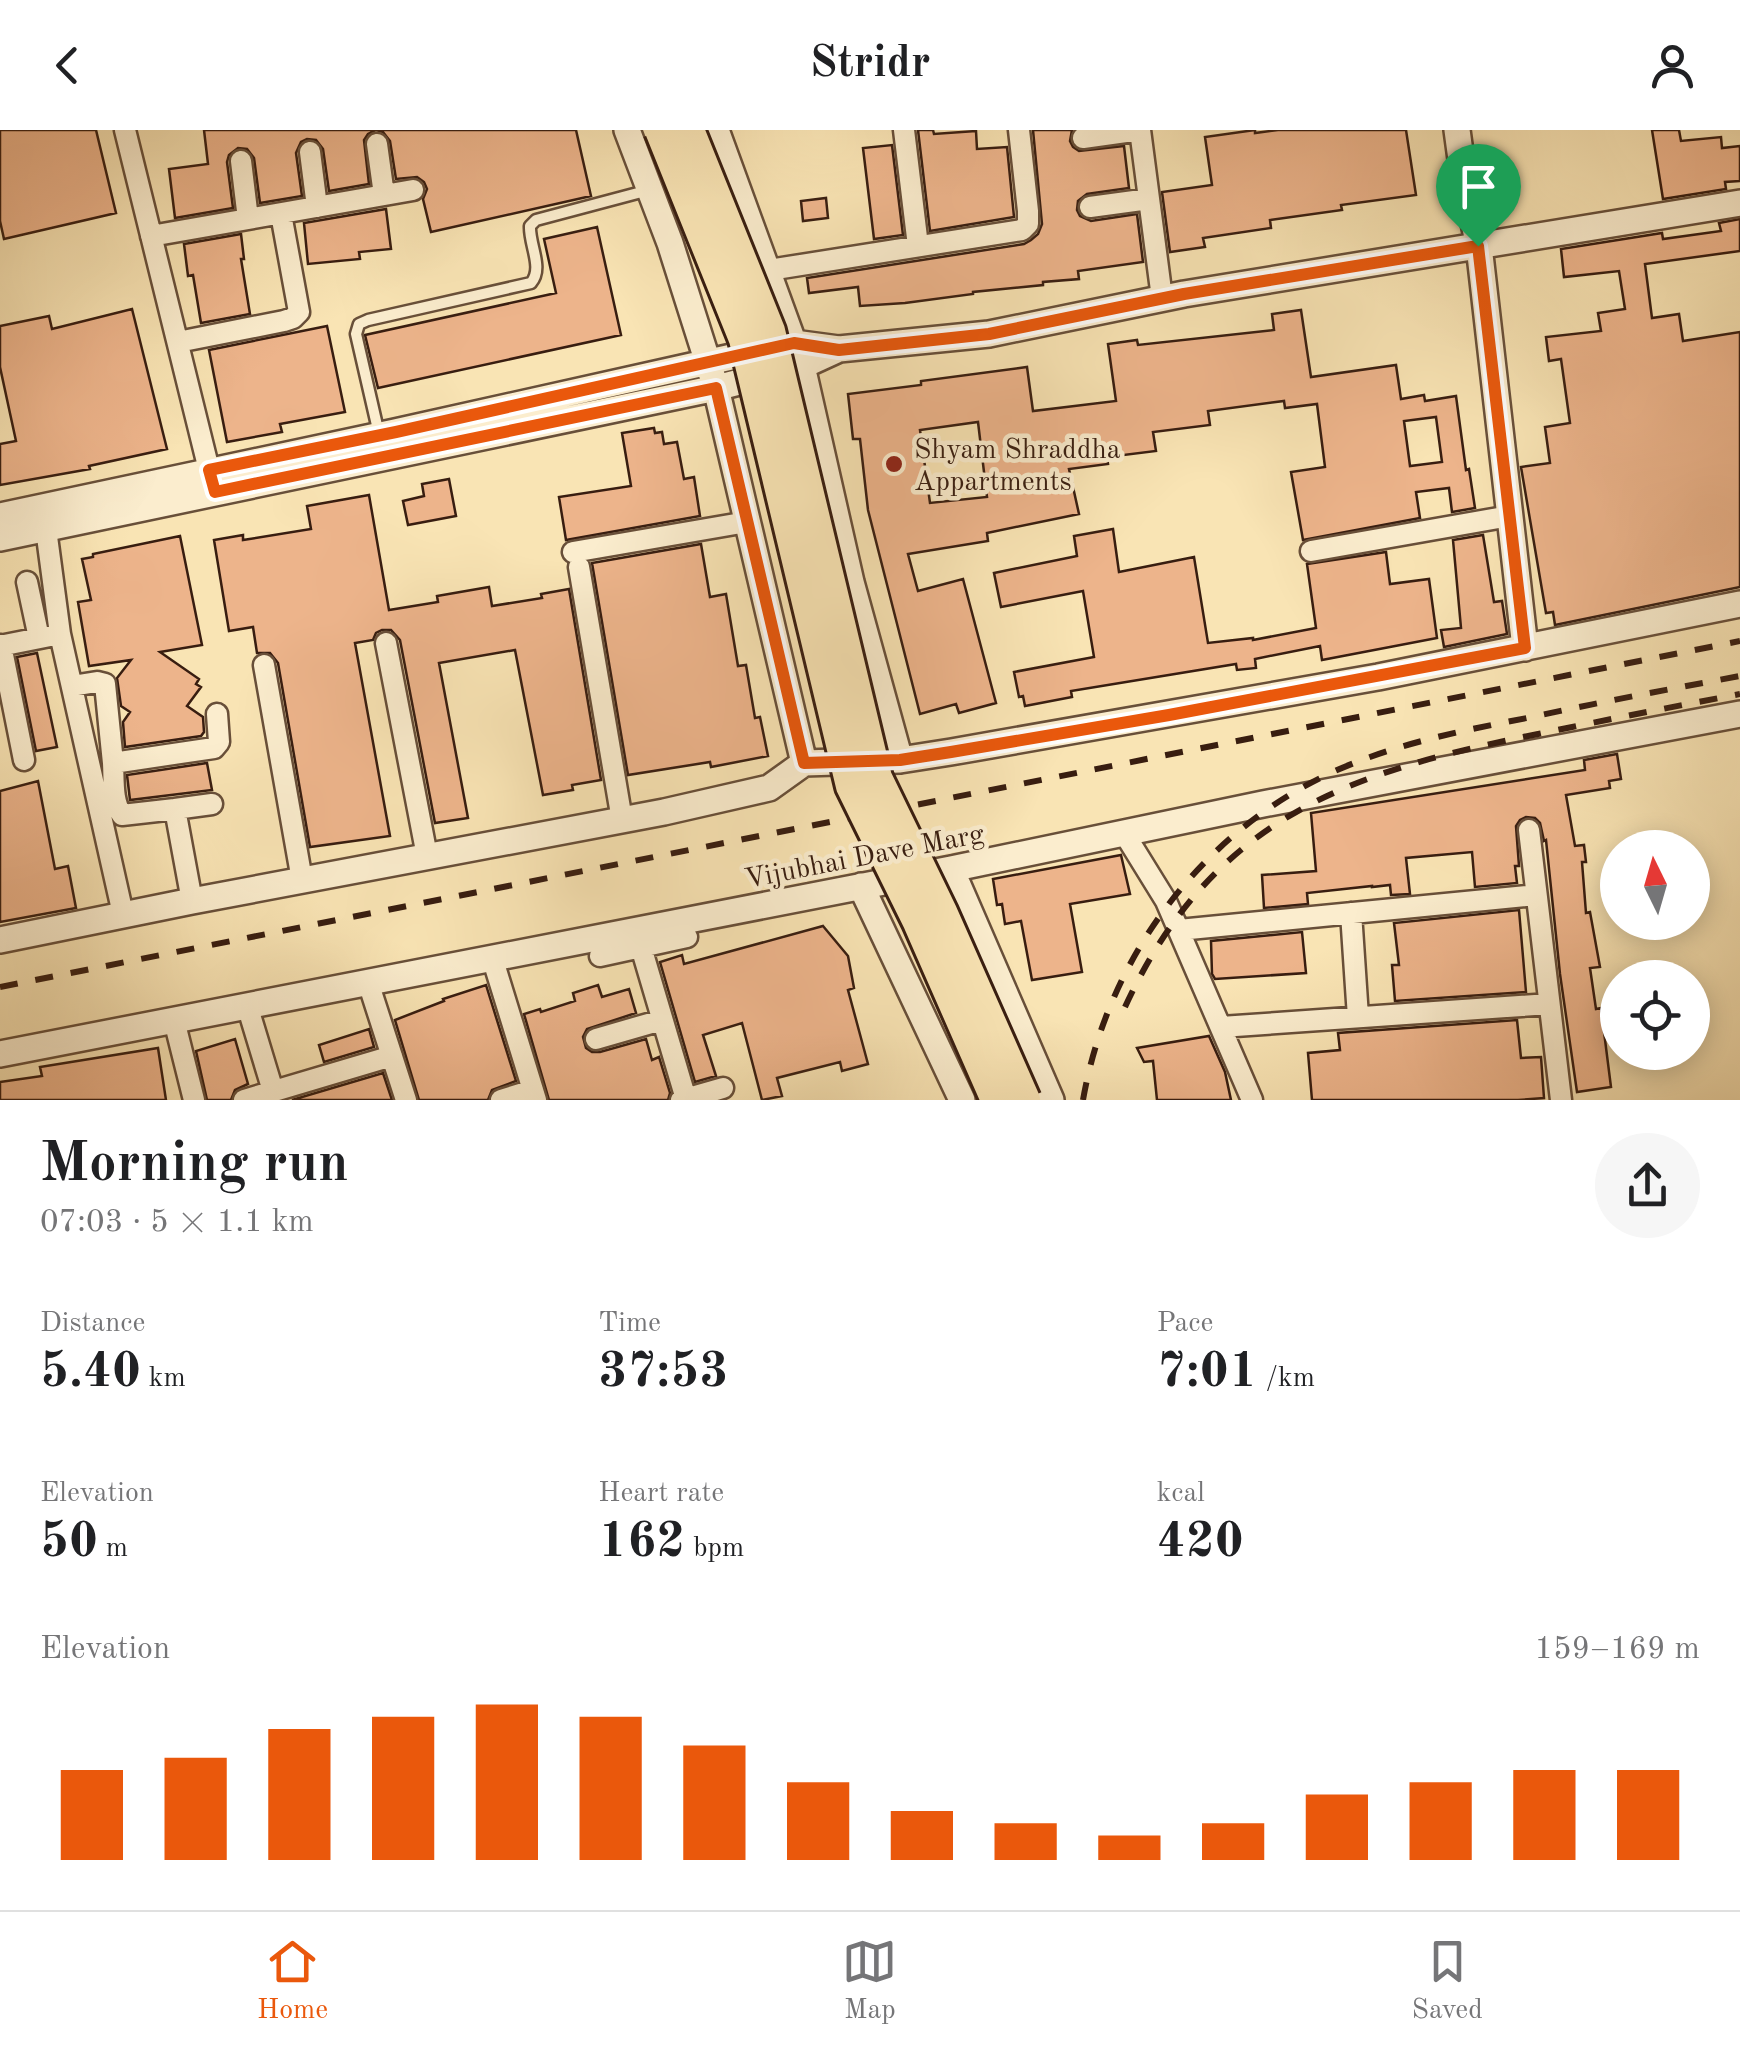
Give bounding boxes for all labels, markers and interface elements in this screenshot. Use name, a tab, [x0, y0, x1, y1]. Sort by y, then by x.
icon: back	[40, 38, 95, 93]
icon: person	[1645, 38, 1700, 93]
text: Stridr	[810, 42, 930, 87]
pin	[1436, 144, 1521, 247]
icon: arrive	[1451, 159, 1506, 214]
place label: Shyam Shraddha Appartments	[914, 437, 1121, 497]
marker: Shyam Shraddha Appartments	[883, 453, 905, 475]
street label: Vijubhai Dave Marg	[742, 821, 987, 895]
north arrow	[1600, 830, 1710, 940]
map controls	[1600, 830, 1710, 1070]
button: locate	[1600, 960, 1710, 1070]
button: share	[1595, 1133, 1700, 1238]
text: Morning run	[40, 1138, 349, 1193]
text: 07:03 · 5 × 1.1 km	[40, 1207, 314, 1239]
text: Distance	[40, 1310, 145, 1338]
text: Time	[598, 1310, 661, 1338]
text: Pace	[1157, 1310, 1213, 1338]
text: 5.40	[40, 1348, 141, 1398]
text: 37:53	[598, 1348, 728, 1398]
text: 7:01	[1157, 1348, 1258, 1398]
text: km	[141, 1365, 186, 1393]
text: /km	[1258, 1365, 1315, 1393]
text: Elevation	[40, 1480, 154, 1508]
text: Heart rate	[598, 1480, 724, 1508]
text: kcal	[1157, 1480, 1205, 1508]
text: 50	[40, 1518, 98, 1568]
text: 162	[598, 1518, 685, 1568]
text: 420	[1157, 1518, 1244, 1568]
text: m	[98, 1535, 128, 1563]
text: bpm	[685, 1535, 744, 1563]
text: Elevation	[40, 1634, 170, 1666]
text: 159–169 m	[1534, 1634, 1700, 1666]
tab: Home	[257, 1934, 328, 2029]
tab: Map	[842, 1934, 897, 2029]
tab: Saved	[1412, 1934, 1483, 2029]

